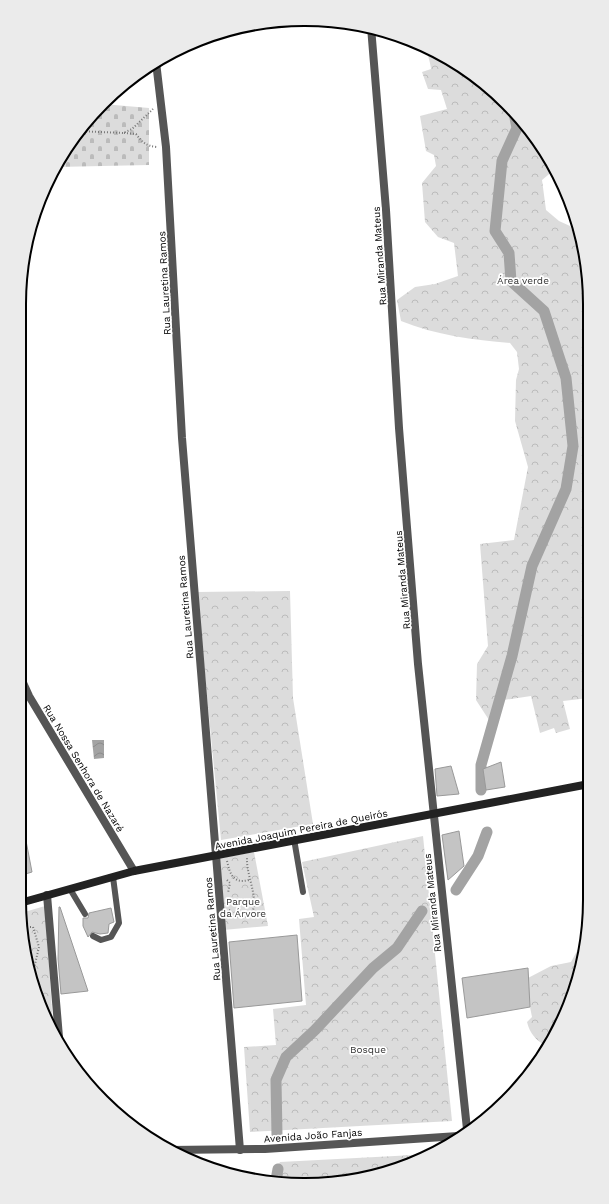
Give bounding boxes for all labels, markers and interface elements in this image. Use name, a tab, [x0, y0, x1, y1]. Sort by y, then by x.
street label: Rua Miranda Mateus	[371, 206, 388, 306]
street label: Rua Lauretina Ramos	[156, 231, 173, 335]
park label: Área verde	[497, 275, 549, 286]
street label: Rua Miranda Mateus	[393, 530, 412, 630]
street label: Rua Lauretina Ramos	[175, 555, 196, 659]
street label: Rua Nossa Senhora de Nazaré	[41, 703, 126, 834]
street label: Avenida Joaquim Pereira de Queirós	[214, 807, 388, 852]
street label: Rua Miranda Mateus	[422, 853, 443, 953]
street label: Rua Lauretina Ramos	[202, 877, 223, 981]
park label: Parque da Árvore	[220, 896, 266, 919]
park label: Bosque	[350, 1044, 386, 1055]
street label: Avenida João Fanjas	[263, 1127, 363, 1144]

